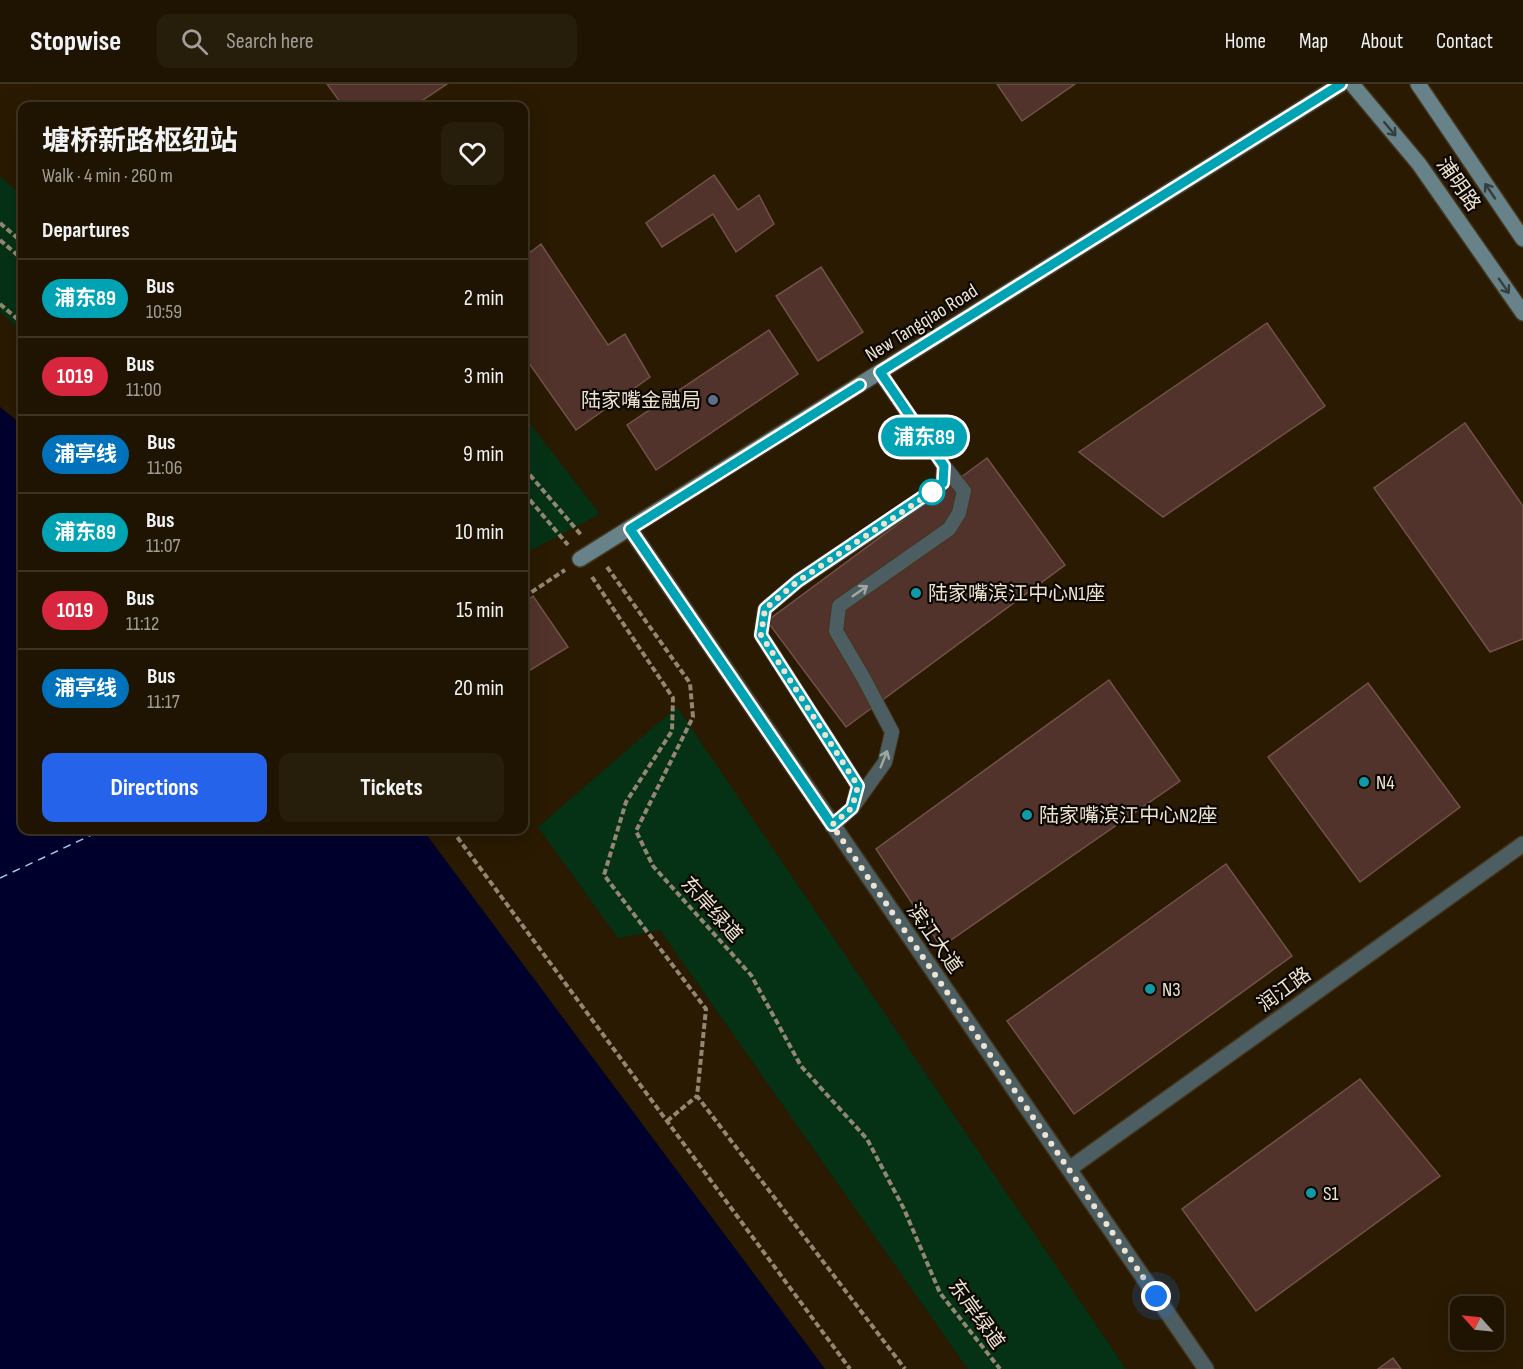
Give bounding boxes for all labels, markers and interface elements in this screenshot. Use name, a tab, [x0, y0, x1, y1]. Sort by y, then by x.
search box	[157, 14, 577, 68]
text: Stopwise	[30, 25, 121, 58]
icon: search	[178, 25, 211, 58]
text: Search here	[226, 28, 314, 55]
text: Home	[1225, 29, 1266, 54]
text: Map	[1299, 29, 1328, 54]
text: About	[1361, 29, 1403, 54]
text: Contact	[1436, 29, 1493, 54]
one-way arrow	[1383, 121, 1396, 137]
button: heart	[441, 122, 504, 185]
text: 塘桥新路枢纽站	[42, 125, 238, 158]
street label: 浦明路	[1431, 153, 1485, 216]
text: Walk · 4 min · 260 m	[42, 164, 173, 188]
one-way arrow	[1484, 183, 1496, 200]
text: Departures	[42, 217, 130, 244]
text: Bus	[146, 273, 174, 300]
one-way arrow	[1498, 278, 1510, 294]
street label: New Tangqiao Road	[861, 279, 982, 367]
text: 2 min	[464, 285, 504, 312]
text: 浦东89	[54, 286, 116, 311]
text: 10:59	[146, 300, 182, 324]
text: Bus	[126, 351, 155, 378]
text: 3 min	[464, 363, 504, 390]
text: 1019	[57, 364, 93, 389]
text: 11:00	[126, 378, 162, 402]
place label: 陆家嘴金融局	[581, 389, 701, 413]
marker: 陆家嘴金融局	[706, 393, 720, 407]
line badge: 浦东89	[882, 418, 966, 456]
text: 浦东89	[893, 425, 955, 450]
text: Bus	[147, 429, 176, 456]
text: 9 min	[463, 441, 504, 468]
text: 浦亭线	[54, 442, 117, 467]
text: 11:06	[147, 456, 182, 480]
unlabelled marker	[919, 479, 945, 505]
text: Bus	[146, 507, 174, 534]
text: 10 min	[455, 519, 504, 546]
text: 浦东89	[54, 520, 116, 545]
text: 11:07	[146, 534, 181, 558]
place label: 陆家嘴滨江中心N1座	[928, 582, 1105, 606]
text: Bus	[126, 585, 155, 612]
one-way arrow	[851, 585, 868, 597]
marker: 陆家嘴滨江中心N1座	[909, 586, 923, 600]
text: 15 min	[456, 597, 504, 624]
text: 1019	[57, 598, 93, 623]
text: 11:12	[126, 612, 159, 636]
text: Bus	[147, 663, 176, 690]
text: 20 min	[454, 675, 504, 702]
text: 浦亭线	[54, 676, 117, 701]
text: 11:17	[147, 690, 180, 714]
one-way arrow	[879, 750, 890, 769]
button: Directions	[42, 753, 267, 822]
button: Tickets	[279, 753, 504, 822]
place label: N4	[1376, 771, 1395, 795]
marker: N4	[1357, 775, 1371, 789]
place label: 陆家嘴滨江中心N2座	[1039, 804, 1217, 828]
marker: 陆家嘴滨江中心N2座	[1020, 808, 1034, 822]
street label: 东岸绿道	[676, 872, 747, 947]
street label: 滨江大道	[901, 899, 967, 978]
street label: 润江路	[1253, 962, 1316, 1017]
place label: N3	[1162, 978, 1181, 1002]
marker: N3	[1143, 982, 1157, 996]
place label: S1	[1323, 1182, 1338, 1206]
marker: S1	[1304, 1186, 1318, 1200]
street label: 东岸绿道	[943, 1275, 1009, 1354]
your location	[1141, 1281, 1171, 1311]
north arrow	[1450, 1296, 1504, 1350]
map controls	[1450, 1296, 1504, 1350]

